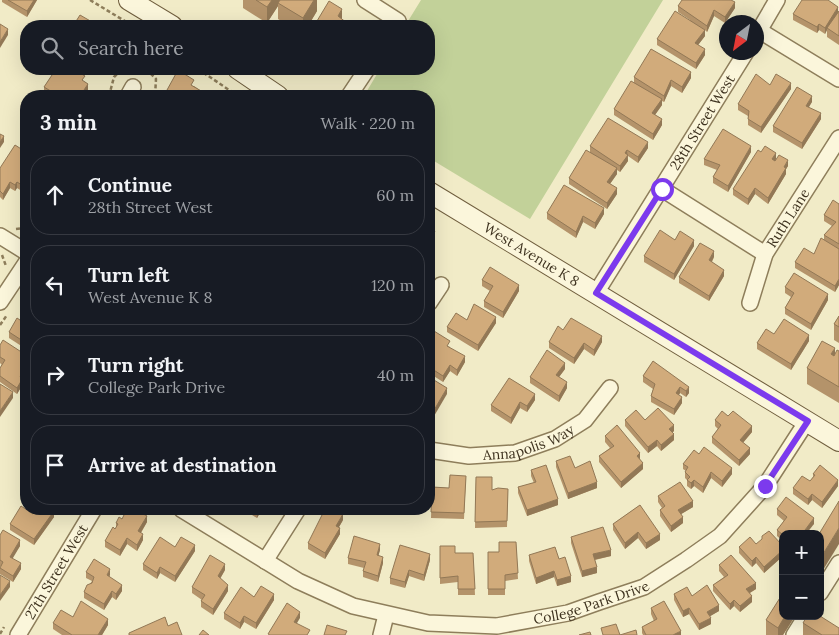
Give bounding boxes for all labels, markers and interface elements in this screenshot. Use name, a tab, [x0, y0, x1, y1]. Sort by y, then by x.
north arrow	[719, 15, 764, 60]
search box	[20, 20, 435, 75]
icon: search	[38, 34, 66, 62]
text: Search here	[78, 36, 184, 60]
street label: 28th Street West	[666, 71, 739, 173]
text: 3 min	[40, 109, 97, 136]
text: Walk · 220 m	[320, 113, 415, 133]
text: Continue	[88, 173, 172, 197]
route start	[651, 178, 674, 201]
icon: ahead	[41, 181, 69, 209]
text: 60 m	[376, 185, 414, 205]
street label: Ruth Lane	[763, 185, 814, 251]
text: 28th Street West	[88, 197, 213, 217]
street label: West Avenue K 8	[480, 218, 583, 290]
text: Turn left	[88, 263, 169, 287]
icon: left	[41, 271, 69, 299]
text: 120 m	[371, 275, 414, 295]
text: West Avenue K 8	[88, 287, 212, 307]
text: Turn right	[88, 353, 184, 377]
icon: right	[41, 361, 69, 389]
text: 40 m	[377, 365, 414, 385]
text: College Park Drive	[88, 377, 225, 397]
street label: Annapolis Way	[481, 420, 578, 464]
icon: arrive	[41, 451, 69, 479]
text: Arrive at destination	[88, 453, 277, 477]
route end	[754, 475, 777, 498]
street label: 27th Street West	[21, 520, 92, 622]
map controls	[779, 530, 824, 620]
button: +	[779, 530, 824, 575]
button: −	[779, 575, 824, 620]
street label: College Park Drive	[532, 577, 653, 628]

